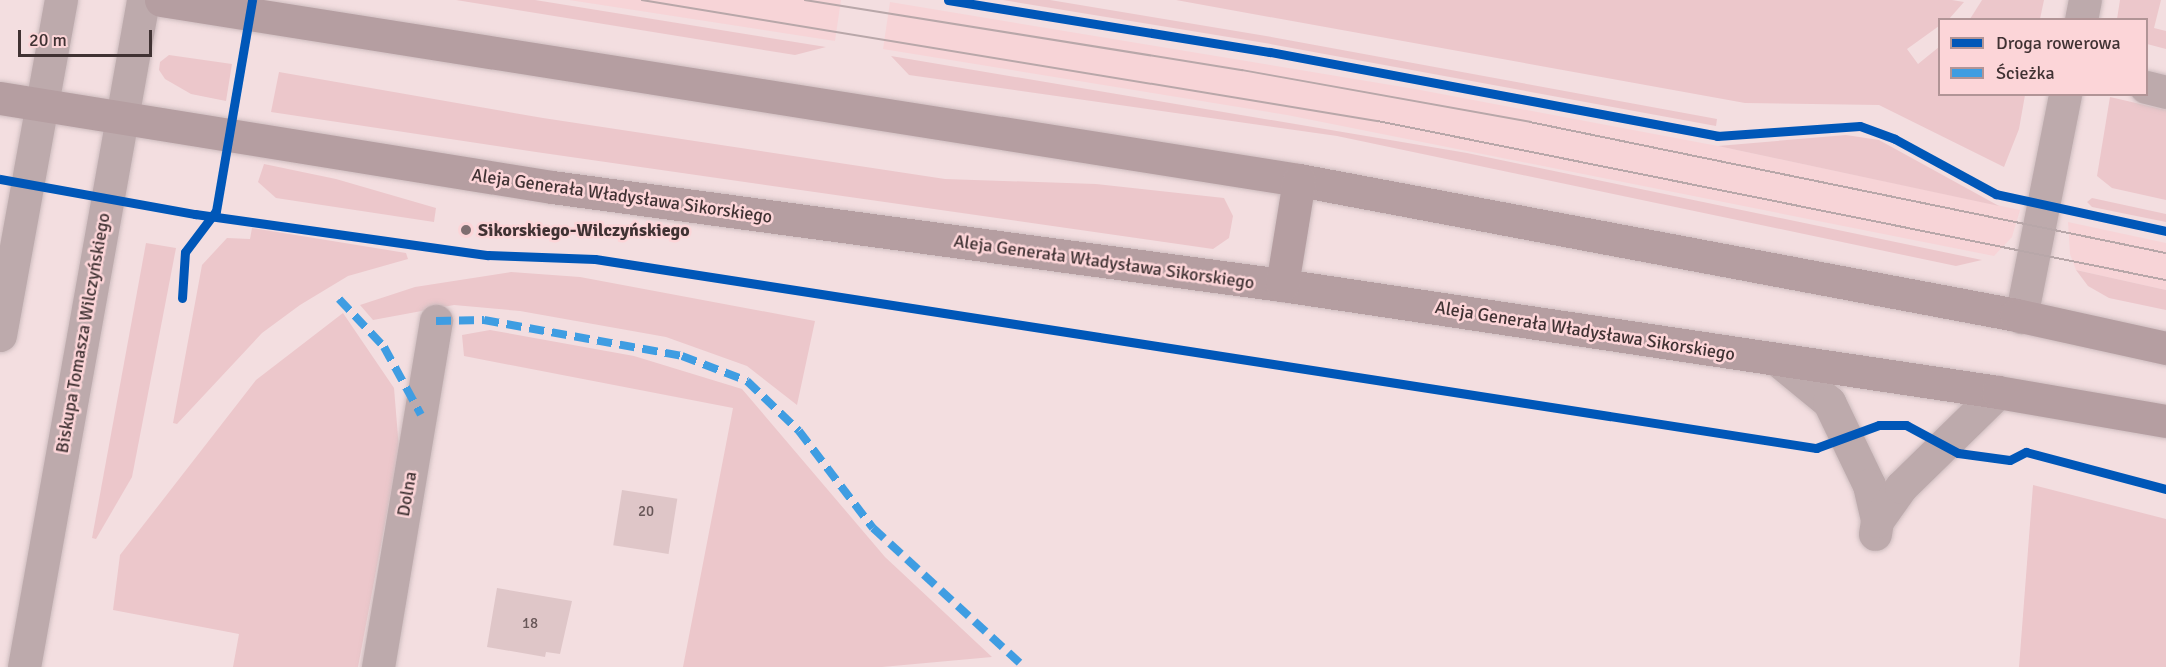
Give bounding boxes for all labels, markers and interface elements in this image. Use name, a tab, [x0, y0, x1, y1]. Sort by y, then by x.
scale bar	[21, 18, 154, 56]
legend	[1938, 18, 2148, 96]
text: 20 m	[29, 29, 67, 51]
text: Droga rowerowa	[1996, 32, 2121, 54]
text: Ścieżka	[1996, 62, 2055, 84]
street label: Aleja Generała Władysława Sikorskiego	[470, 164, 774, 228]
street label: Biskupa Tomasza Wilczyńskiego	[51, 211, 115, 455]
place label: Sikorskiego-Wilczyńskiego	[478, 219, 690, 241]
marker: Sikorskiego-Wilczyńskiego	[459, 223, 473, 237]
street label: Aleja Generała Władysława Sikorskiego	[952, 230, 1256, 294]
street label: Aleja Generała Władysława Sikorskiego	[1434, 297, 1736, 365]
street label: Dolna	[392, 470, 422, 518]
house number: 20	[638, 503, 654, 521]
house number: 18	[522, 615, 538, 633]

